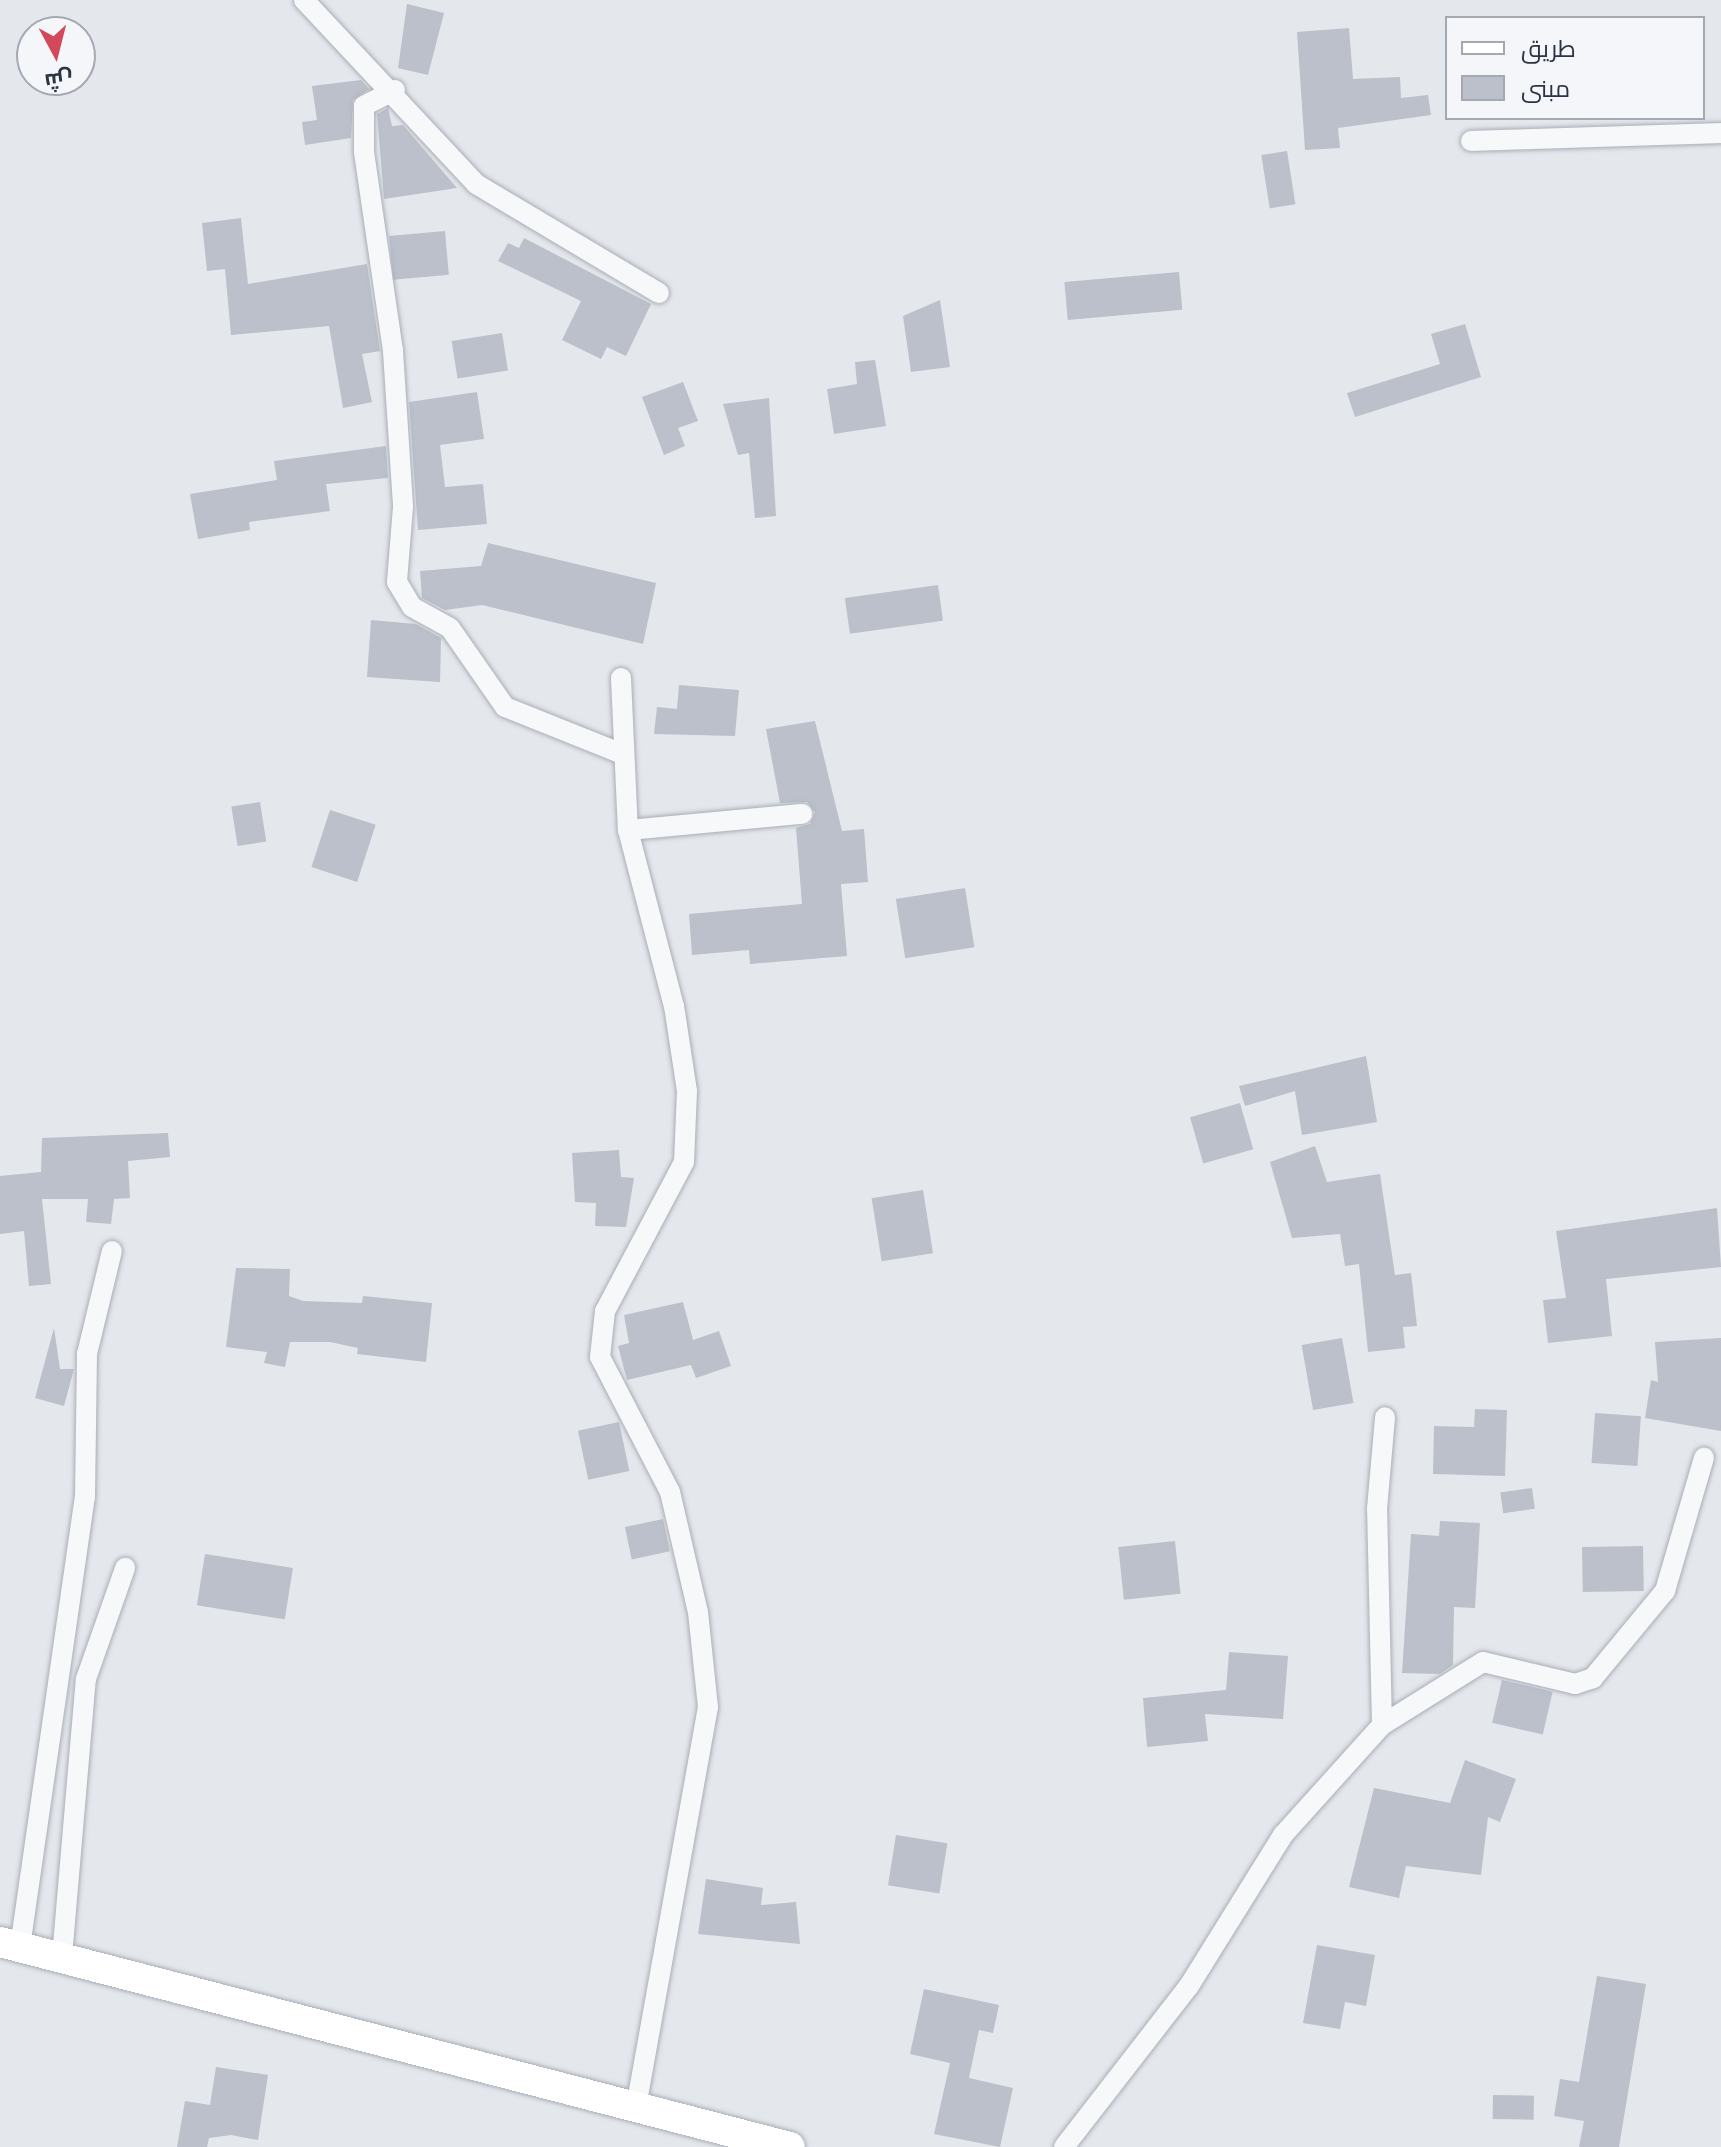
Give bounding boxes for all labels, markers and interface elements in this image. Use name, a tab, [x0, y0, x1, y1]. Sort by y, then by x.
north arrow	[16, 16, 96, 96]
legend	[1445, 16, 1705, 120]
text: طريق	[1521, 36, 1576, 66]
text: ش	[43, 63, 74, 93]
text: مبنى	[1521, 76, 1570, 106]

